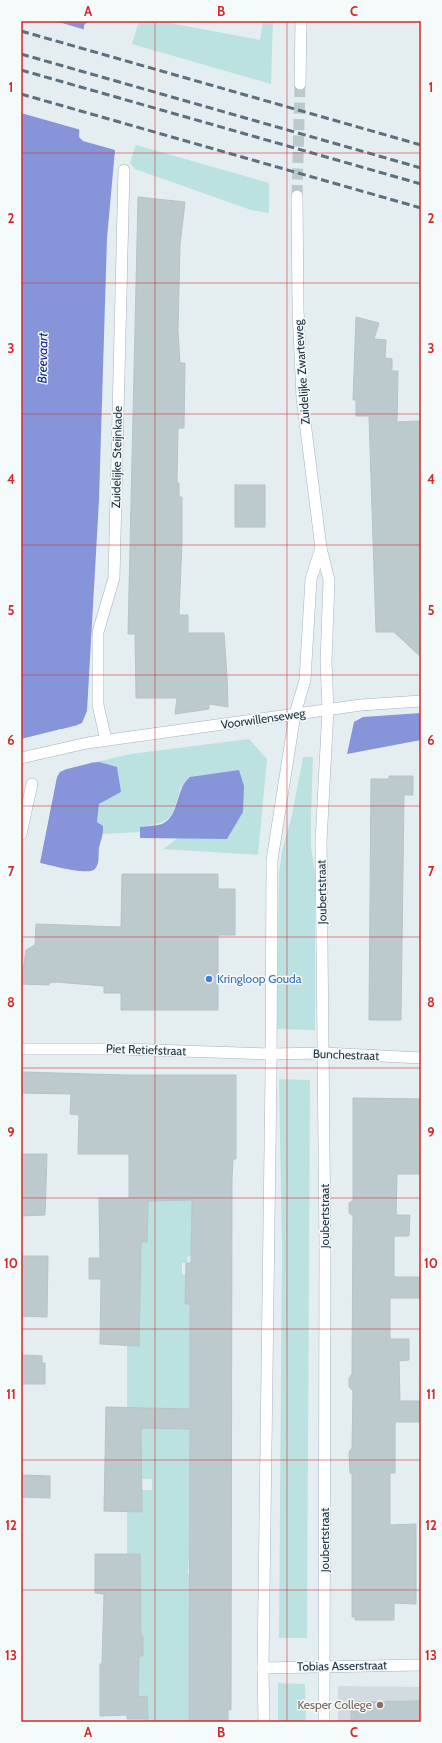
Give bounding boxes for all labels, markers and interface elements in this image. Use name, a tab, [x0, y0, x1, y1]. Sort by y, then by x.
text: A	[84, 3, 93, 19]
text: B	[217, 3, 225, 19]
text: C	[350, 3, 358, 19]
text: 1	[9, 79, 13, 95]
text: 1	[429, 79, 433, 95]
text: 2	[8, 210, 15, 226]
text: 2	[428, 210, 435, 226]
street label: Zuidelijke Zwarteweg	[290, 318, 313, 425]
water label: Breevaart	[34, 331, 50, 383]
text: 3	[7, 340, 15, 356]
text: 3	[427, 340, 435, 356]
street label: Zuidelijke Steijnkade	[108, 406, 125, 508]
text: 4	[7, 471, 15, 487]
text: 4	[427, 471, 435, 487]
text: 5	[8, 602, 15, 618]
text: 5	[428, 602, 435, 618]
street label: Voorwillenseweg	[220, 705, 307, 732]
text: 6	[7, 732, 15, 748]
text: 6	[427, 732, 435, 748]
street label: Joubertstraat	[313, 860, 330, 925]
text: 7	[8, 863, 15, 879]
text: 7	[428, 863, 435, 879]
place label: Kringloop Gouda	[217, 971, 302, 986]
marker: Kringloop Gouda	[204, 974, 214, 984]
text: 8	[7, 994, 15, 1010]
text: 8	[427, 994, 435, 1010]
street label: Piet Retiefstraat	[106, 1041, 186, 1058]
street label: Bunchestraat	[313, 1046, 379, 1063]
text: 9	[7, 1124, 15, 1140]
text: 9	[427, 1124, 435, 1140]
street label: Joubertstraat	[317, 1184, 332, 1249]
text: 10	[4, 1255, 18, 1271]
text: 10	[424, 1255, 438, 1271]
text: 11	[6, 1386, 16, 1402]
text: 11	[426, 1386, 436, 1402]
street label: Joubertstraat	[317, 1508, 332, 1573]
text: 12	[5, 1517, 17, 1533]
text: 12	[425, 1517, 437, 1533]
text: 13	[5, 1647, 17, 1663]
text: 13	[425, 1647, 437, 1663]
street label: Tobias Asserstraat	[297, 1657, 387, 1674]
place label: Kesper College	[297, 1697, 372, 1712]
marker: Kesper College	[375, 1700, 385, 1710]
text: A	[84, 1724, 93, 1740]
text: B	[217, 1724, 225, 1740]
text: C	[350, 1724, 358, 1740]

